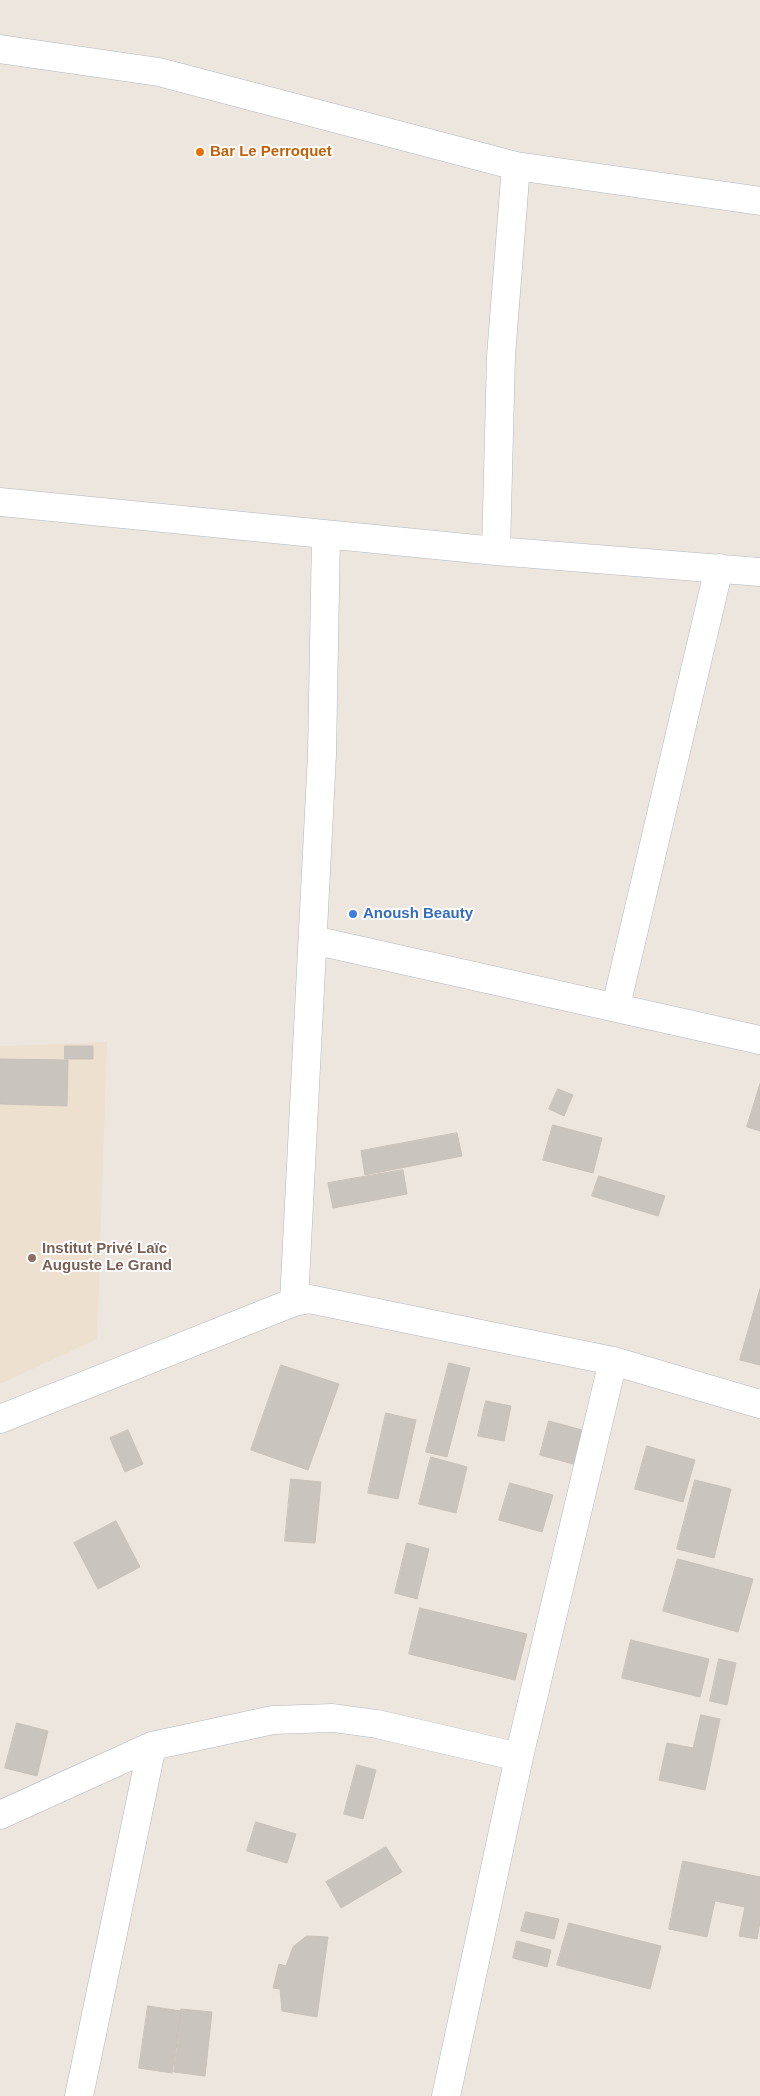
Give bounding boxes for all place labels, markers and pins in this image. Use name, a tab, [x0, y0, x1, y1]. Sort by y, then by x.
place label: Bar Le Perroquet	[210, 143, 332, 161]
marker: Bar Le Perroquet	[194, 146, 206, 158]
place label: Anoush Beauty	[363, 905, 473, 923]
marker: Anoush Beauty	[347, 908, 359, 920]
place label: Institut Privé Laïc Auguste Le Grand	[42, 1240, 172, 1275]
marker: Institut Privé Laïc Auguste Le Grand	[26, 1252, 38, 1264]

